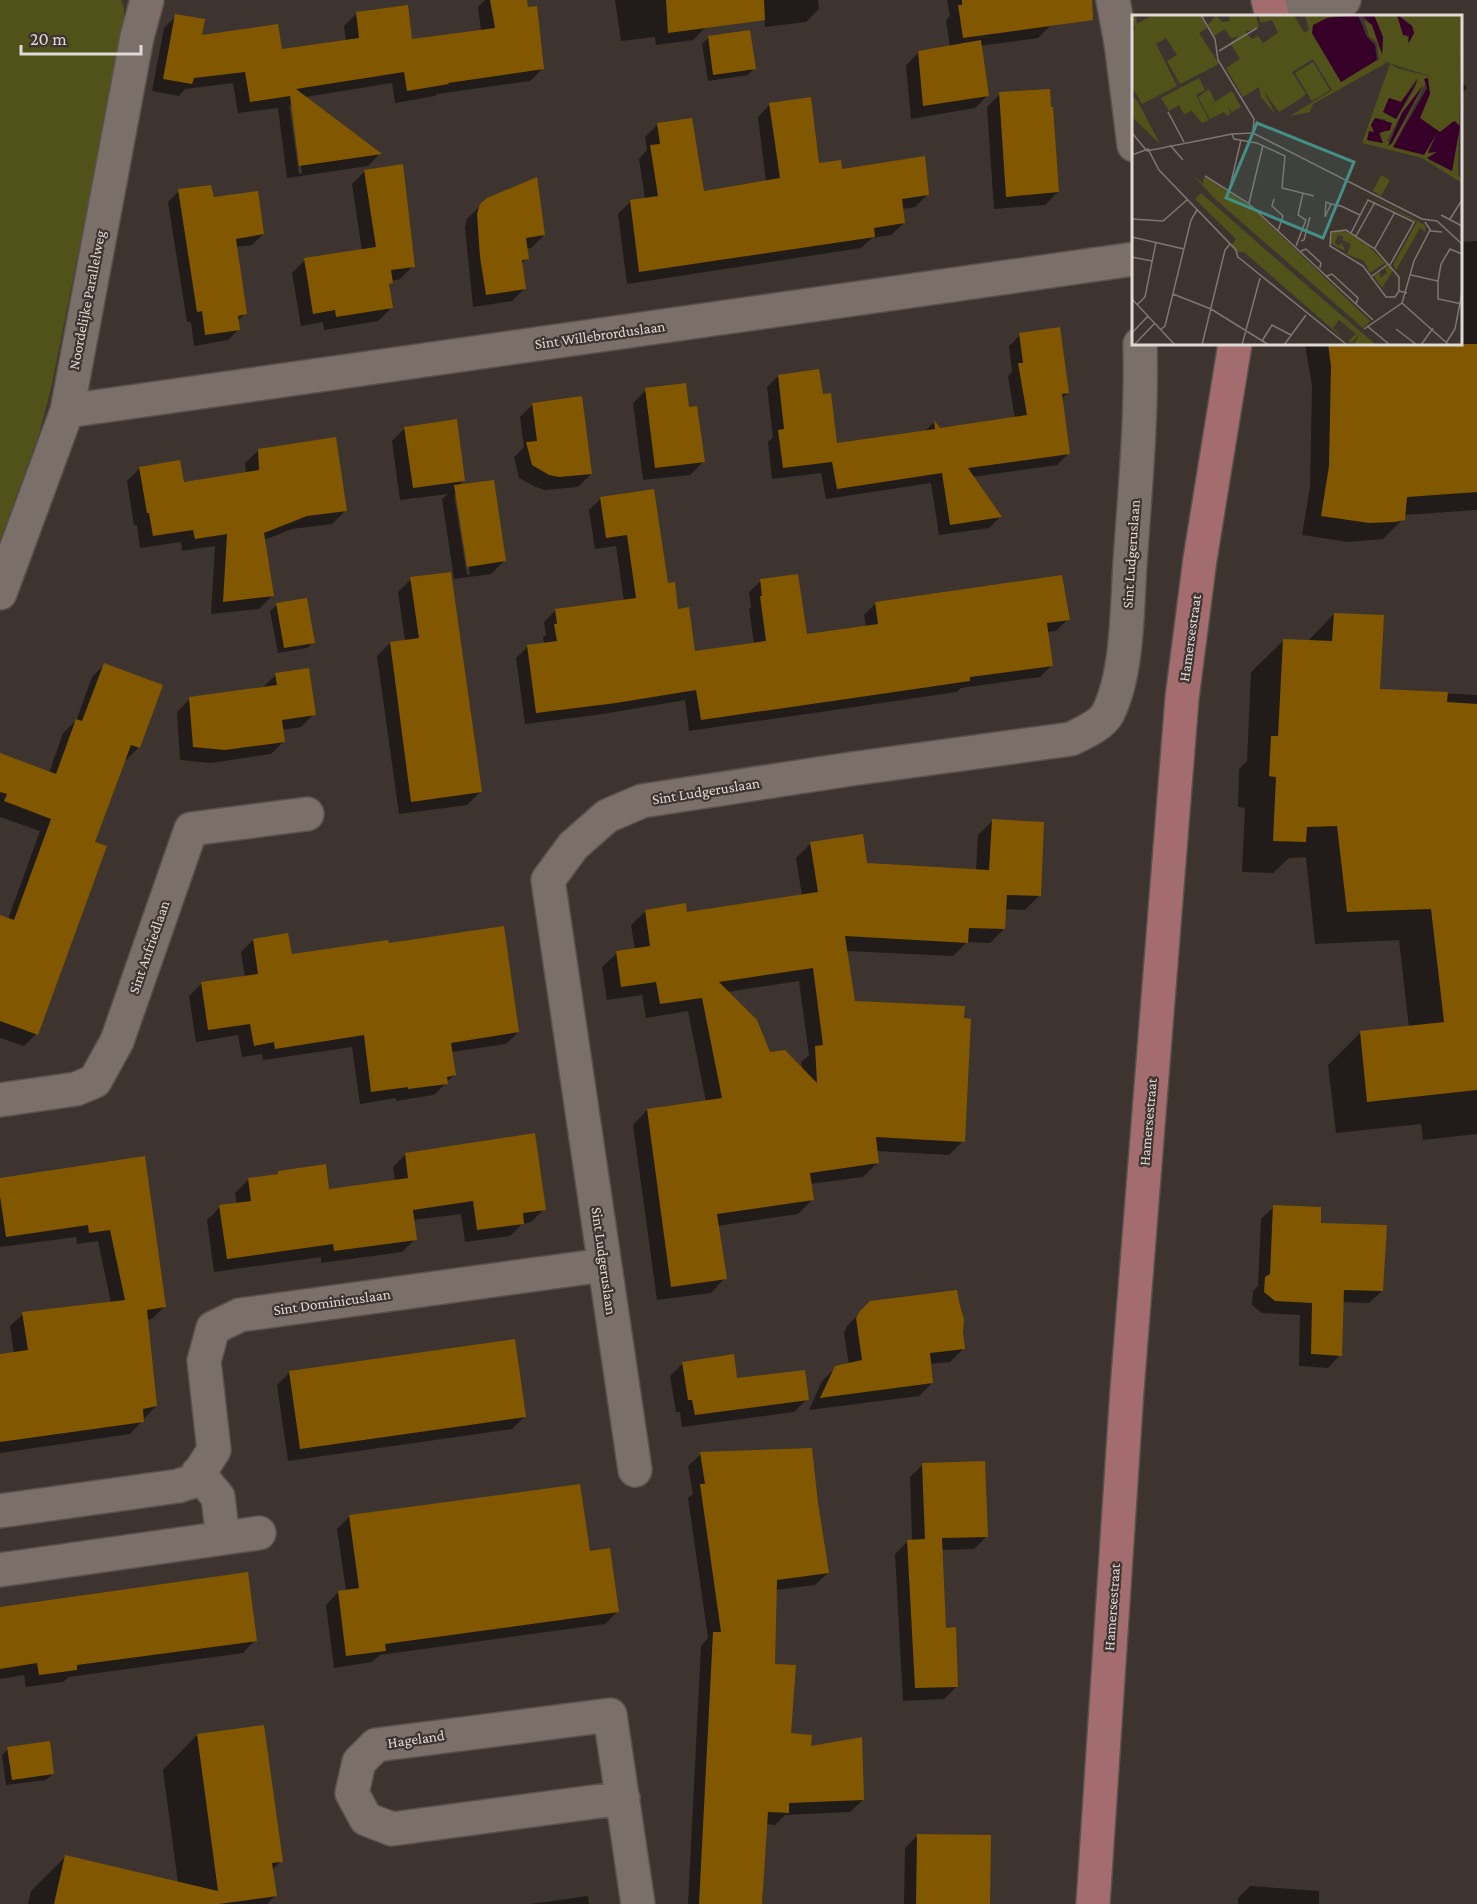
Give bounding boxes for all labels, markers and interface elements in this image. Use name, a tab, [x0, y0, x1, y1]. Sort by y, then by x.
inset map	[1132, 15, 1462, 345]
scale bar	[21, 18, 141, 56]
text: 20 m	[30, 29, 67, 49]
street label: Noordelijke Parallelweg	[66, 229, 109, 371]
street label: Sint Willebrorduslaan	[534, 318, 666, 352]
street label: Sint Ludgeruslaan	[1119, 499, 1144, 609]
street label: Hamersestraat	[1176, 592, 1204, 683]
street label: Sint Ludgeruslaan	[651, 775, 761, 808]
street label: Sint Anfriedlaan	[126, 898, 172, 996]
street label: Hamersestraat	[1136, 1076, 1160, 1166]
street label: Sint Ludgeruslaan	[588, 1206, 619, 1316]
street label: Sint Dominicuslaan	[272, 1286, 392, 1318]
street label: Hamersestraat	[1101, 1562, 1123, 1651]
street label: Hageland	[386, 1727, 446, 1752]

